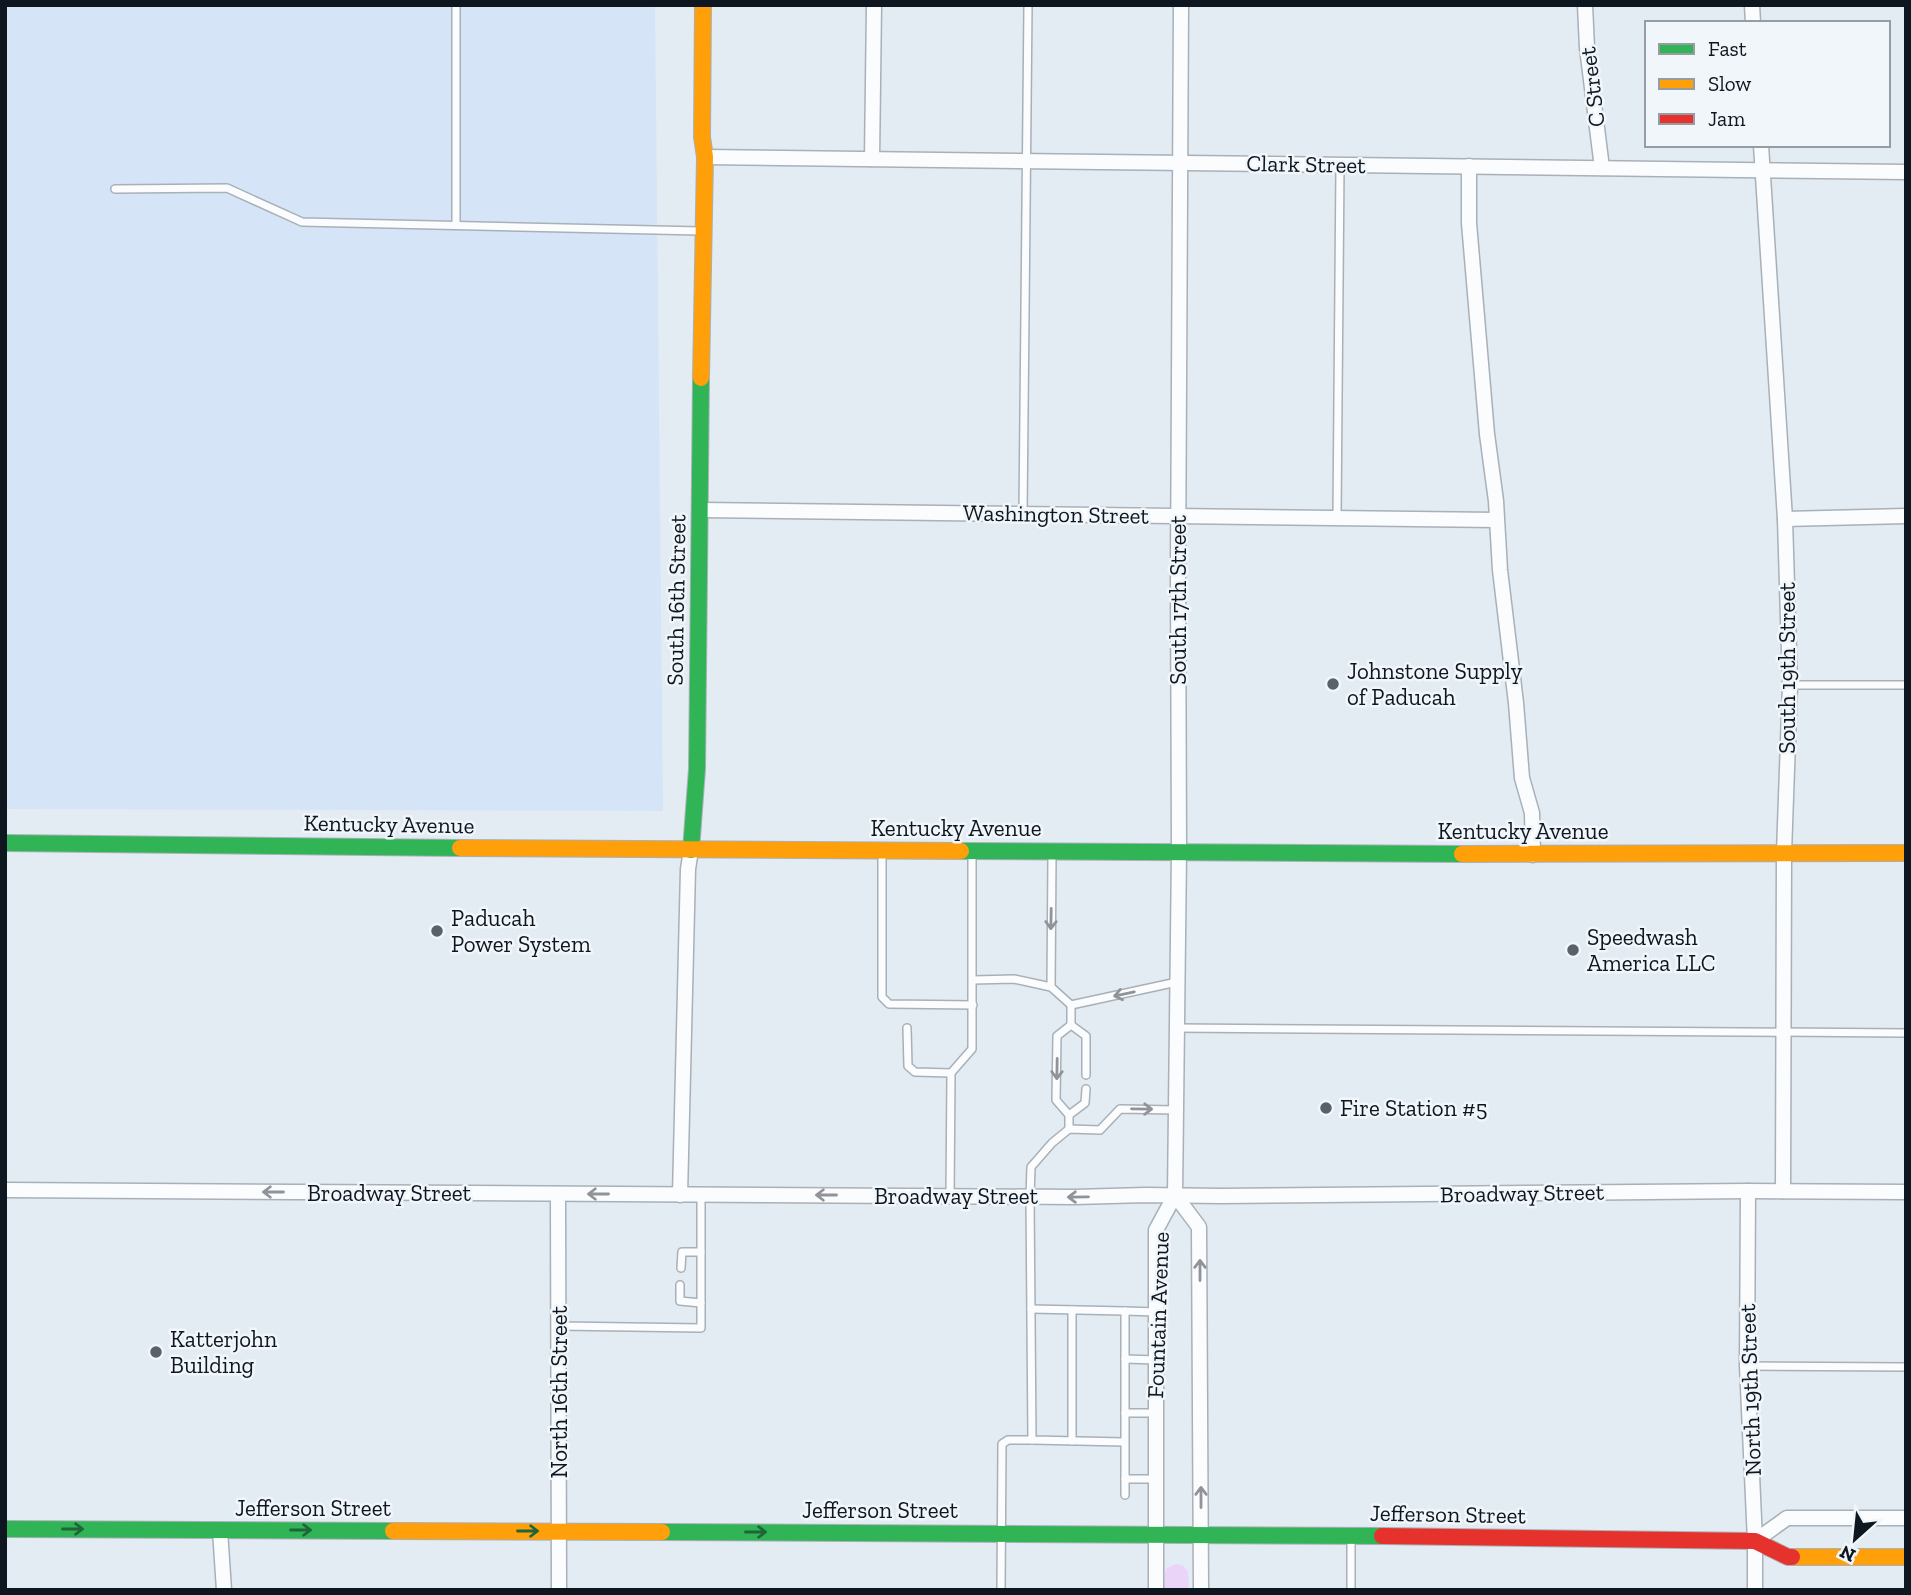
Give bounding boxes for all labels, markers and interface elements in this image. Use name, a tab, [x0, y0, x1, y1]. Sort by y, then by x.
legend	[1645, 21, 1890, 147]
text: Fast	[1708, 36, 1747, 61]
street label: C Street	[1573, 45, 1611, 129]
text: Slow	[1708, 71, 1751, 96]
text: Jam	[1708, 106, 1745, 131]
street label: Clark Street	[1246, 149, 1366, 179]
street label: Washington Street	[963, 498, 1150, 530]
street label: South 16th Street	[661, 514, 692, 686]
street label: South 17th Street	[1164, 515, 1192, 685]
street label: South 19th Street	[1773, 582, 1801, 754]
place label: Johnstone Supply of Paducah	[1347, 657, 1523, 711]
marker: Johnstone Supply of Paducah	[1325, 676, 1341, 692]
street label: Kentucky Avenue	[303, 809, 475, 839]
street label: Kentucky Avenue	[871, 814, 1041, 842]
street label: Kentucky Avenue	[1438, 817, 1608, 845]
place label: Paducah Power System	[451, 904, 591, 958]
one-way arrow	[1045, 907, 1058, 930]
marker: Paducah Power System	[429, 923, 445, 939]
place label: Speedwash America LLC	[1587, 923, 1716, 977]
marker: Speedwash America LLC	[1565, 942, 1581, 958]
one-way arrow	[1113, 987, 1136, 1001]
one-way arrow	[1050, 1057, 1063, 1080]
place label: Fire Station #5	[1340, 1094, 1487, 1122]
marker: Fire Station #5	[1318, 1100, 1334, 1116]
one-way arrow	[1130, 1103, 1153, 1116]
street label: Broadway Street	[1440, 1178, 1605, 1208]
street label: Broadway Street	[307, 1179, 472, 1207]
street label: Broadway Street	[874, 1182, 1039, 1210]
one-way arrow	[261, 1185, 284, 1199]
one-way arrow	[587, 1187, 610, 1201]
one-way arrow	[814, 1188, 837, 1202]
one-way arrow	[1066, 1190, 1089, 1203]
street label: Fountain Avenue	[1141, 1231, 1175, 1399]
one-way arrow	[1193, 1258, 1207, 1281]
street label: North 19th Street	[1733, 1303, 1767, 1477]
street label: North 16th Street	[545, 1305, 573, 1478]
place label: Katterjohn Building	[170, 1325, 277, 1379]
marker: Katterjohn Building	[148, 1344, 164, 1360]
one-way arrow	[1194, 1486, 1208, 1509]
street label: Jefferson Street	[235, 1494, 391, 1522]
street label: Jefferson Street	[802, 1496, 958, 1524]
street label: Jefferson Street	[1370, 1499, 1527, 1529]
north arrow	[1820, 1504, 1890, 1574]
one-way arrow	[62, 1522, 85, 1536]
one-way arrow	[289, 1523, 312, 1537]
one-way arrow	[517, 1525, 540, 1538]
one-way arrow	[744, 1525, 767, 1539]
text: N	[1836, 1540, 1859, 1567]

